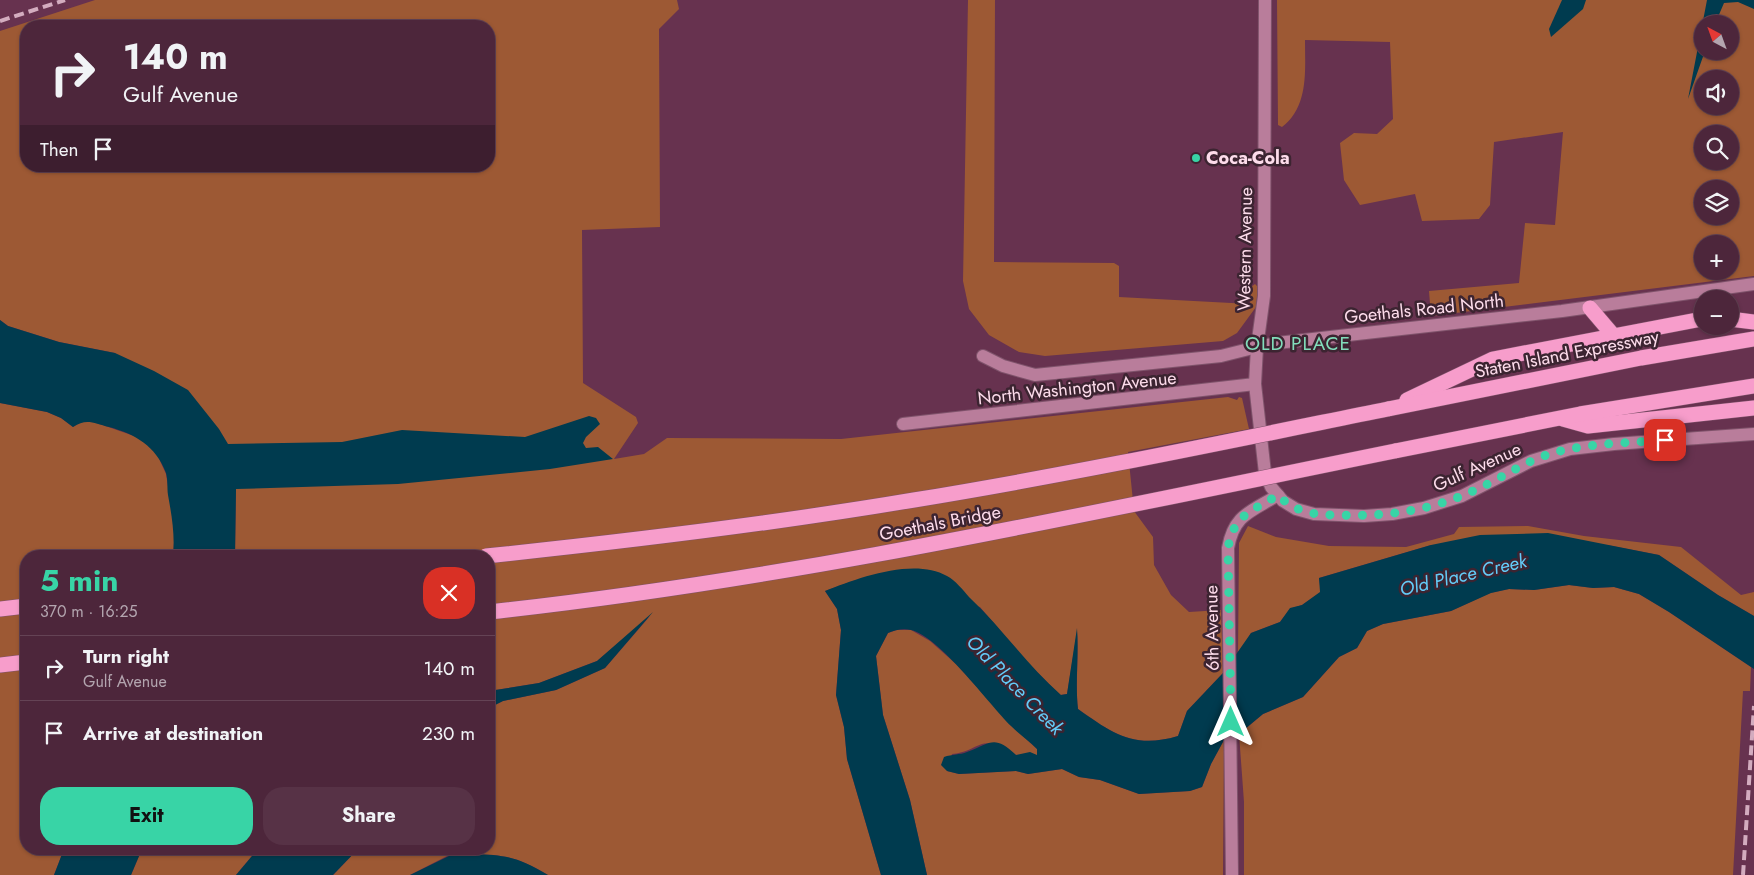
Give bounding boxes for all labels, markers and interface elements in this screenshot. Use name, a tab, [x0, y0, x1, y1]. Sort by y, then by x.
north arrow	[1694, 15, 1739, 60]
map controls	[1694, 15, 1739, 335]
text: 140 m	[123, 32, 228, 82]
icon: right	[40, 40, 105, 105]
button: sound	[1694, 70, 1739, 115]
text: Gulf Avenue	[123, 78, 238, 110]
button: search	[1694, 125, 1739, 170]
icon: arrive	[89, 135, 117, 163]
text: Then	[40, 136, 79, 163]
place label: Coca-Cola	[1206, 145, 1290, 171]
marker: Coca-Cola	[1190, 152, 1202, 164]
button: layers	[1694, 180, 1739, 225]
street label: Western Avenue	[1231, 187, 1259, 311]
button: +	[1694, 235, 1739, 280]
street label: Goethals Road North	[1343, 288, 1505, 330]
button: −	[1694, 290, 1739, 335]
street label: Staten Island Expressway	[1473, 323, 1661, 385]
district label: OLD PLACE	[1245, 330, 1351, 357]
street label: North Washington Avenue	[976, 365, 1178, 411]
pin	[1644, 419, 1686, 461]
icon: arrive	[1651, 426, 1679, 454]
street label: Gulf Avenue	[1429, 436, 1525, 498]
street label: Goethals Bridge	[877, 499, 1003, 547]
water label: Old Place Creek	[1397, 547, 1530, 603]
text: 5 min	[40, 559, 118, 602]
button: close	[423, 567, 475, 619]
street label: 6th Avenue	[1198, 585, 1226, 671]
text: 370 m · 16:25	[40, 600, 138, 623]
water label: Old Place Creek	[960, 629, 1070, 742]
text: Turn right	[83, 643, 169, 670]
icon: right	[40, 654, 68, 682]
text: 140 m	[423, 655, 475, 682]
text: Gulf Avenue	[83, 670, 167, 693]
position arrow	[1204, 695, 1256, 747]
icon: arrive	[40, 719, 68, 747]
text: Arrive at destination	[83, 720, 263, 747]
text: 230 m	[422, 720, 475, 747]
button: Exit	[40, 787, 253, 845]
button: Share	[263, 787, 475, 845]

